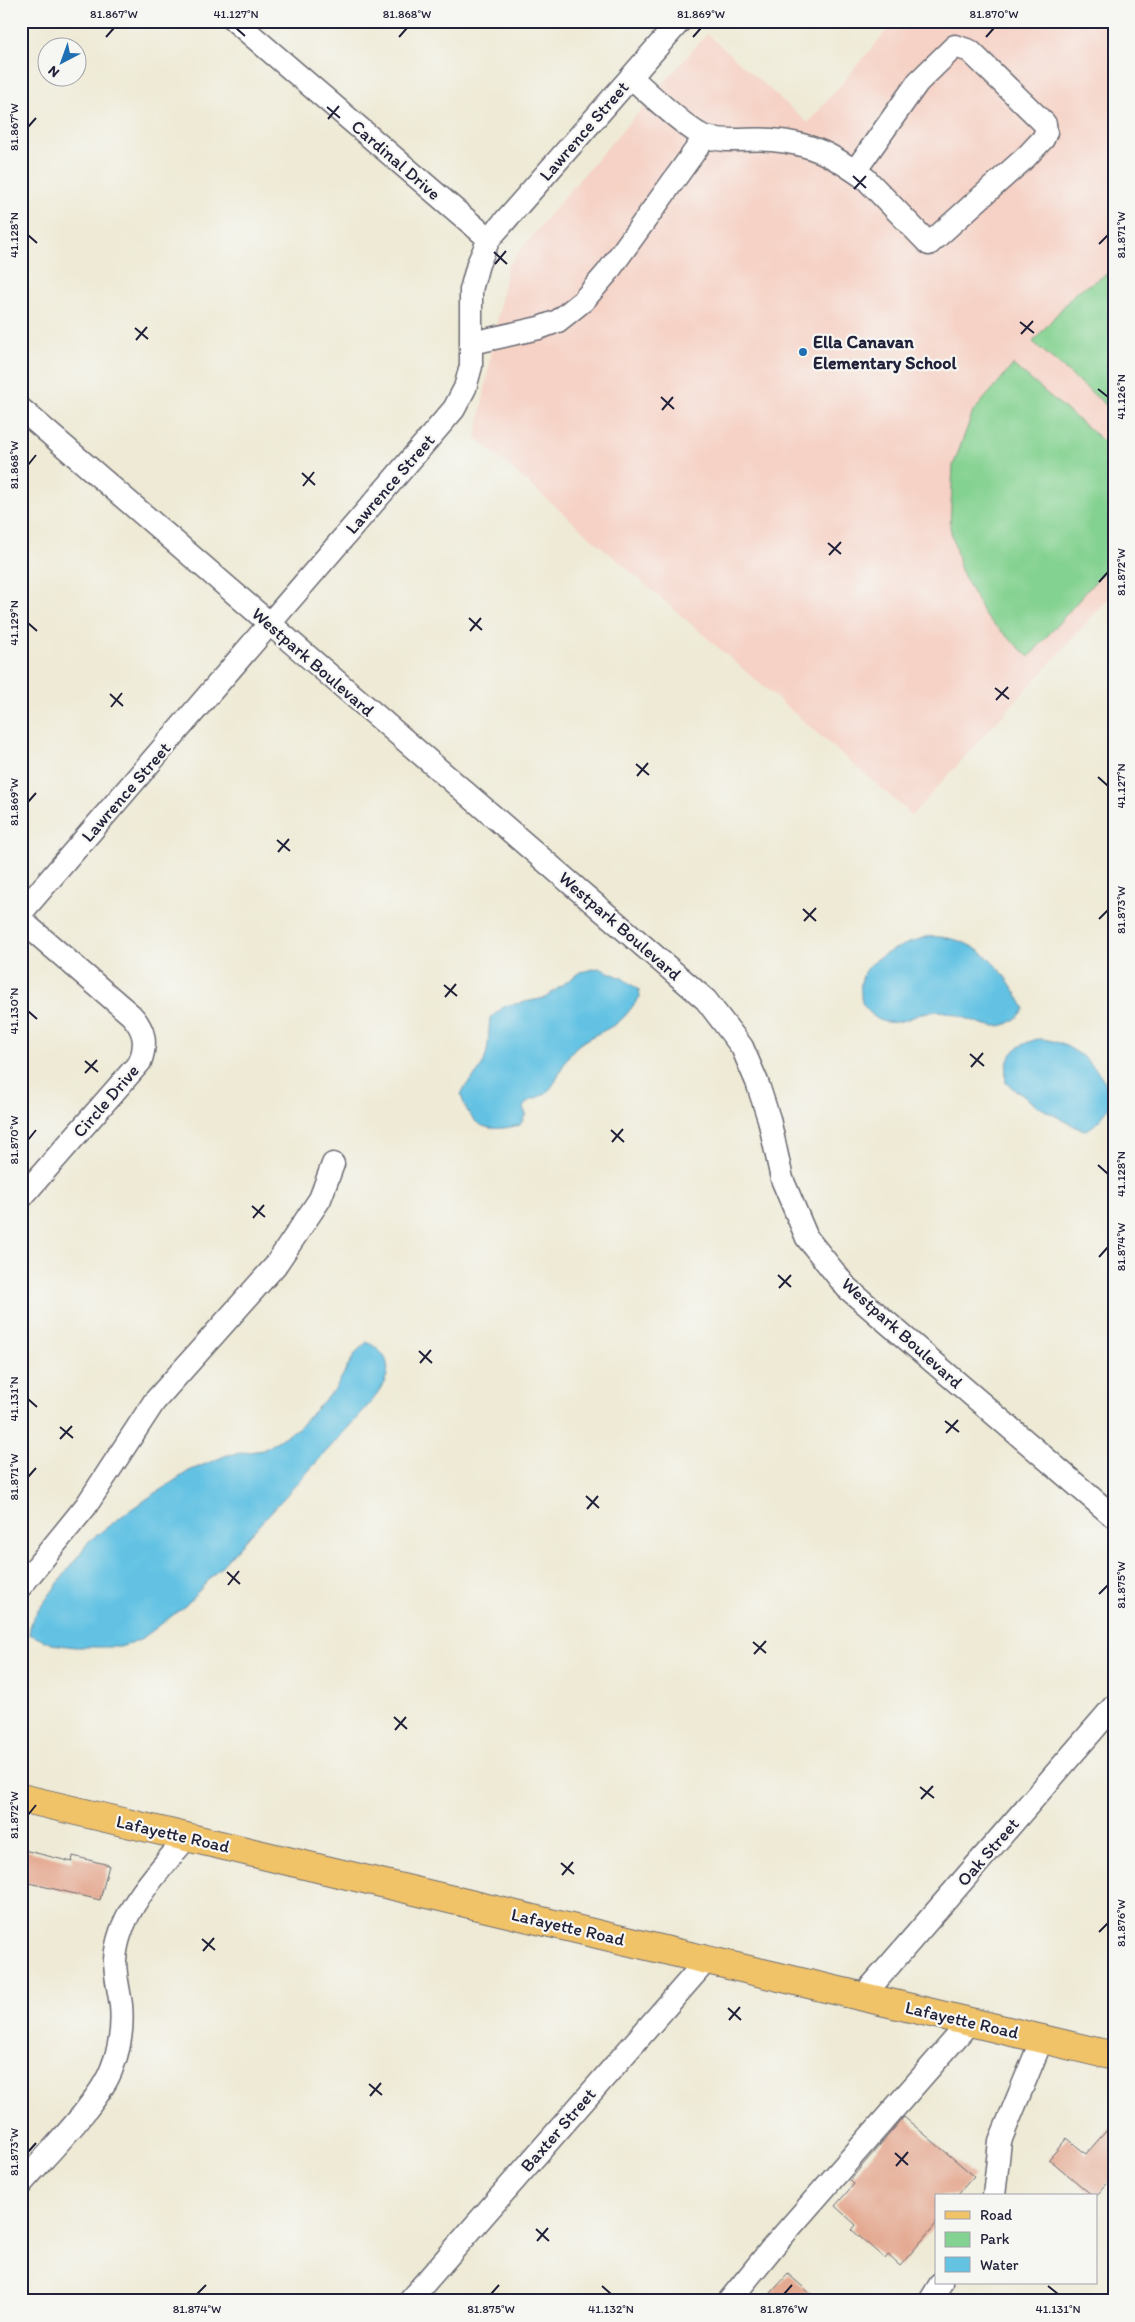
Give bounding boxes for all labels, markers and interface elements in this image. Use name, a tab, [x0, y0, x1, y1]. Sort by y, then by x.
text: 81.867°W	[90, 7, 138, 21]
text: 41.127°N	[213, 7, 259, 21]
text: 81.868°W	[383, 7, 431, 21]
text: 81.869°W	[677, 7, 725, 21]
text: 81.870°W	[970, 7, 1018, 21]
north arrow	[38, 38, 88, 88]
text: N	[45, 62, 63, 81]
street label: Lawrence Street	[535, 76, 634, 186]
text: 81.867°W	[7, 103, 21, 151]
street label: Cardinal Drive	[347, 115, 445, 205]
text: 41.128°N	[7, 212, 21, 258]
text: 81.871°W	[1114, 212, 1128, 259]
place label: Ella Canavan Elementary School	[813, 331, 957, 374]
marker: Ella Canavan Elementary School	[797, 346, 809, 358]
text: 41.126°N	[1114, 374, 1128, 420]
street label: Lawrence Street	[341, 429, 440, 539]
text: 81.868°W	[7, 441, 21, 489]
text: 81.872°W	[1114, 548, 1128, 596]
text: 41.129°N	[7, 600, 21, 646]
street label: Westpark Boulevard	[247, 603, 379, 721]
street label: Lawrence Street	[77, 737, 176, 847]
text: 41.127°N	[1114, 763, 1128, 809]
text: 81.869°W	[7, 778, 21, 826]
street label: Westpark Boulevard	[554, 867, 686, 985]
text: 81.873°W	[1114, 886, 1128, 934]
text: 41.130°N	[7, 988, 21, 1034]
street label: Circle Drive	[68, 1060, 144, 1142]
text: 81.870°W	[7, 1116, 21, 1164]
text: 41.128°N	[1114, 1151, 1128, 1197]
text: 81.874°W	[1114, 1223, 1128, 1271]
street label: Westpark Boulevard	[837, 1273, 967, 1393]
text: 41.131°N	[7, 1376, 21, 1422]
text: 81.871°W	[7, 1454, 21, 1501]
text: 81.875°W	[1114, 1561, 1128, 1609]
text: 81.872°W	[7, 1791, 21, 1839]
street label: Lafayette Road	[114, 1810, 232, 1858]
street label: Oak Street	[952, 1813, 1024, 1891]
text: 81.876°W	[1114, 1899, 1128, 1947]
street label: Lafayette Road	[509, 1903, 627, 1951]
street label: Lafayette Road	[903, 1996, 1021, 2044]
street label: Baxter Street	[516, 2083, 601, 2176]
text: 81.873°W	[7, 2128, 21, 2176]
legend	[935, 2194, 1098, 2284]
text: Road	[980, 2206, 1013, 2224]
text: Park	[980, 2230, 1010, 2248]
text: Water	[980, 2256, 1019, 2274]
text: 81.874°W	[173, 2302, 221, 2316]
text: 81.875°W	[467, 2302, 515, 2316]
text: 41.132°N	[588, 2302, 634, 2316]
text: 81.876°W	[760, 2302, 808, 2316]
text: 41.131°N	[1035, 2302, 1081, 2316]

